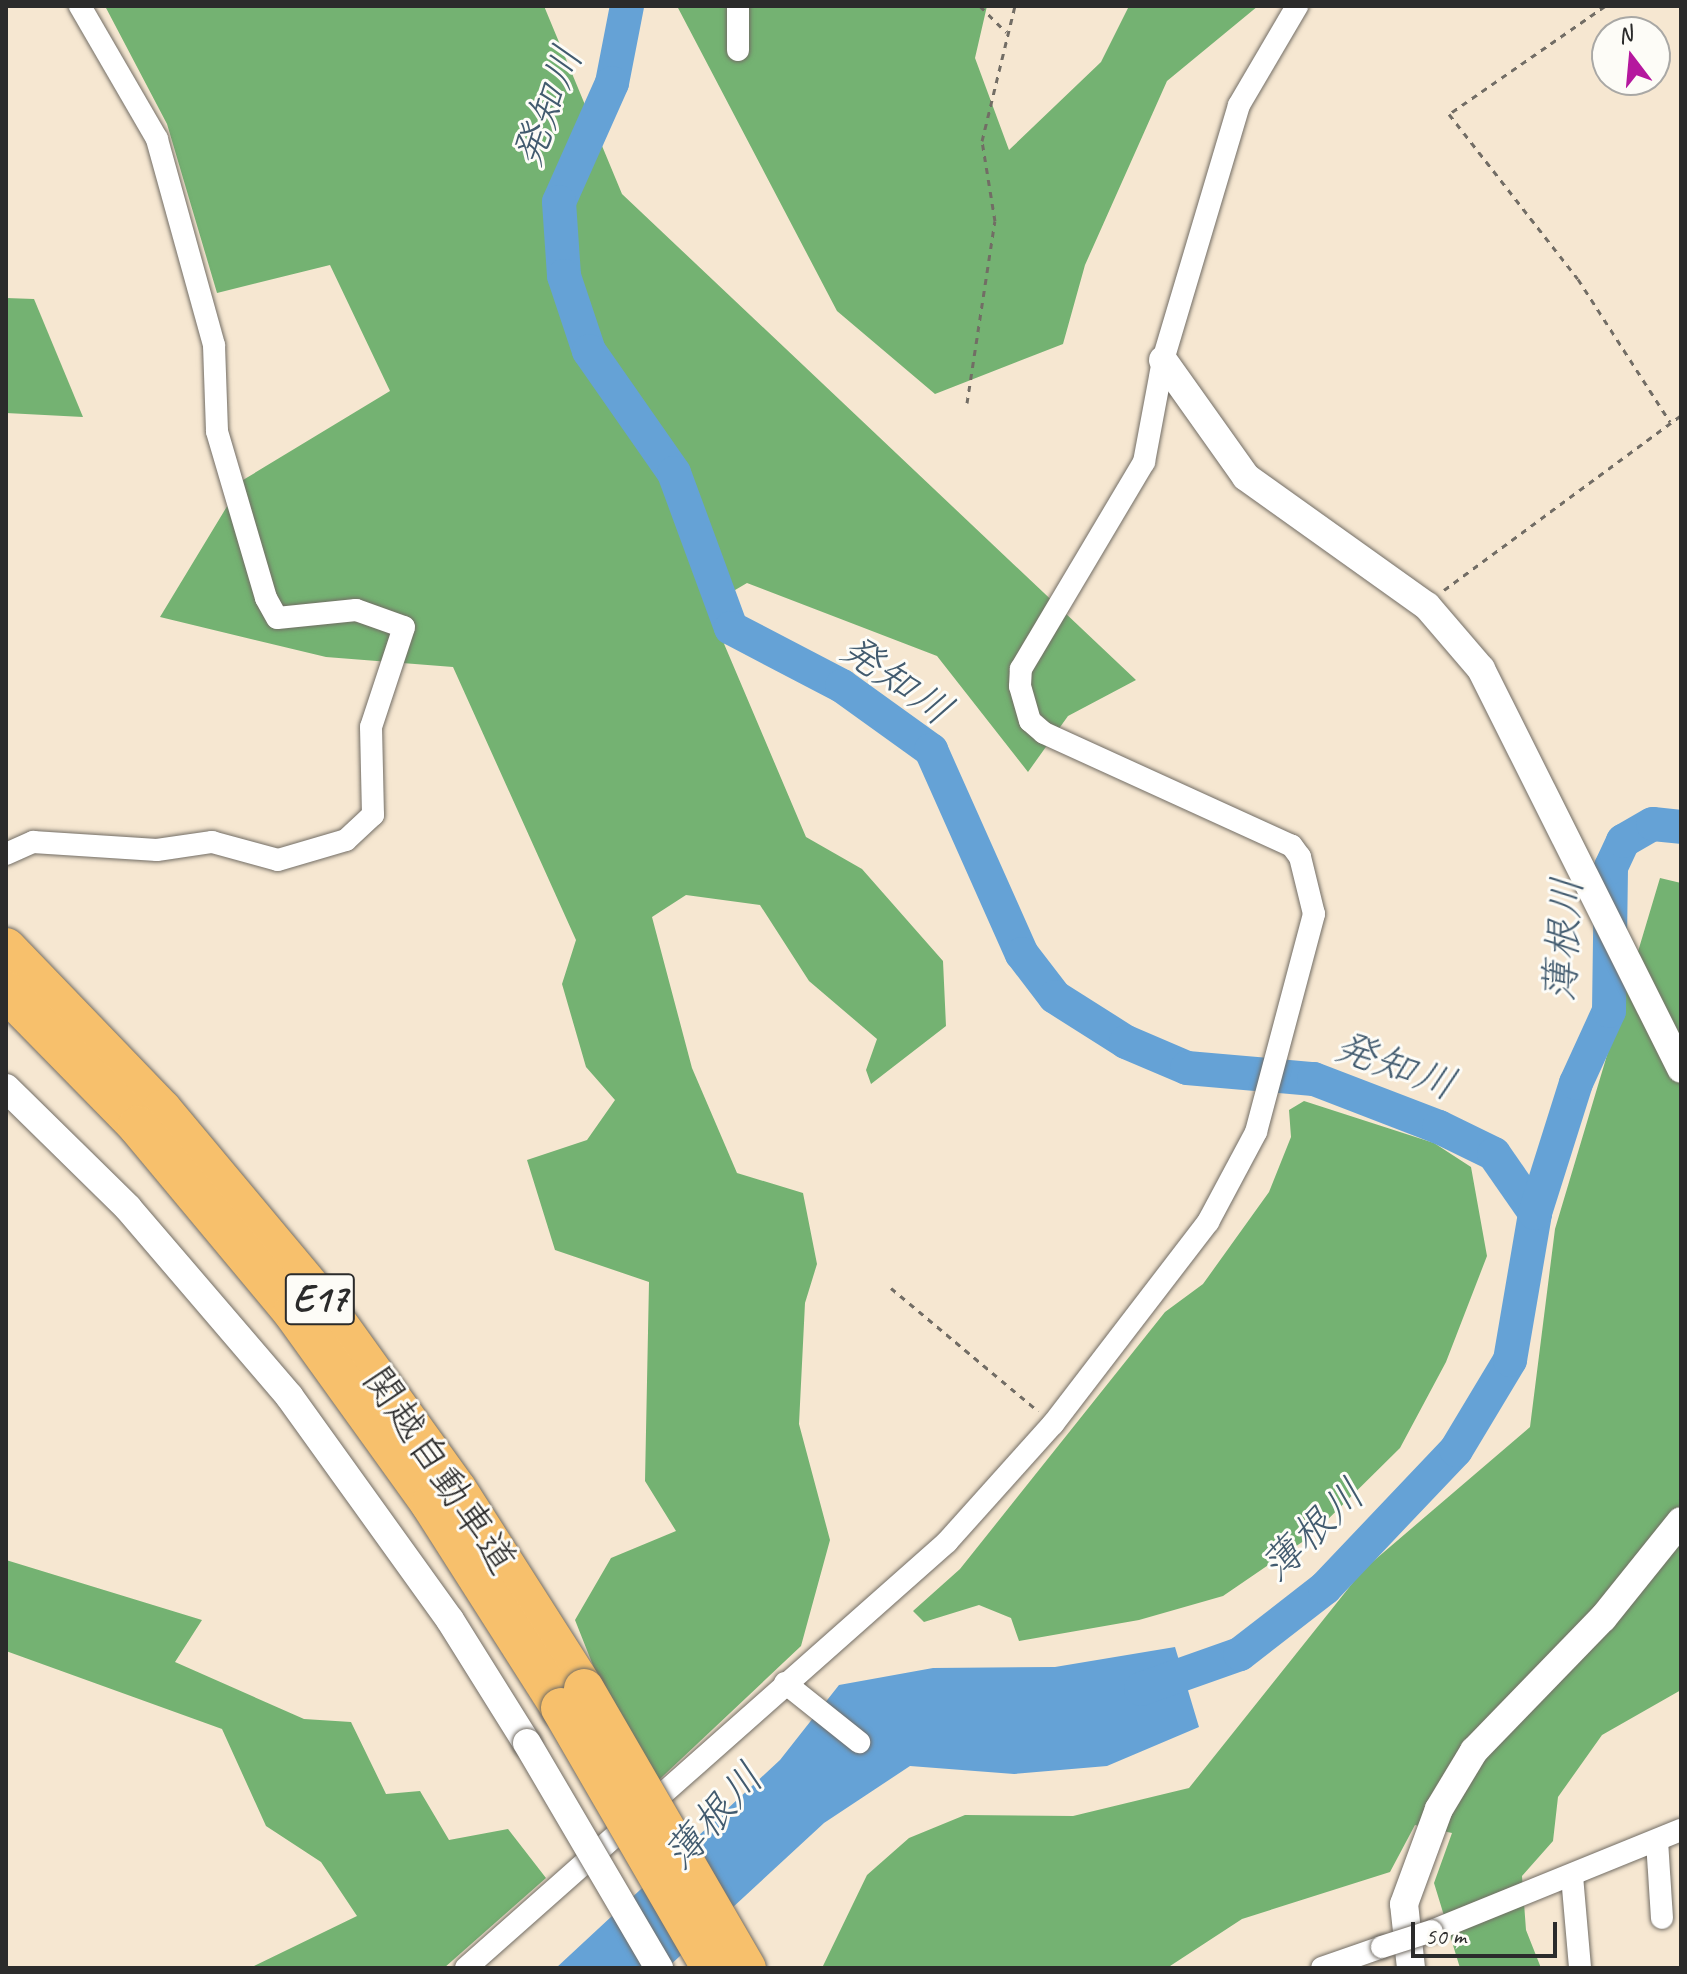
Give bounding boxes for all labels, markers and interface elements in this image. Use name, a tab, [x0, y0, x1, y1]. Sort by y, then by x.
north arrow	[1591, 16, 1671, 96]
text: N	[1615, 20, 1635, 50]
water label: 発知川	[502, 39, 594, 175]
water label: 発知川	[830, 623, 962, 737]
water label: 薄根川	[1534, 875, 1594, 1005]
water label: 発知川	[1327, 1021, 1463, 1111]
road number: E17	[284, 1265, 356, 1333]
street label: 関越自動車道	[353, 1357, 527, 1583]
water label: 薄根川	[1250, 1469, 1376, 1593]
water label: 薄根川	[653, 1753, 775, 1881]
scale bar	[1415, 1906, 1561, 1956]
text: 50 m	[1425, 1921, 1466, 1951]

